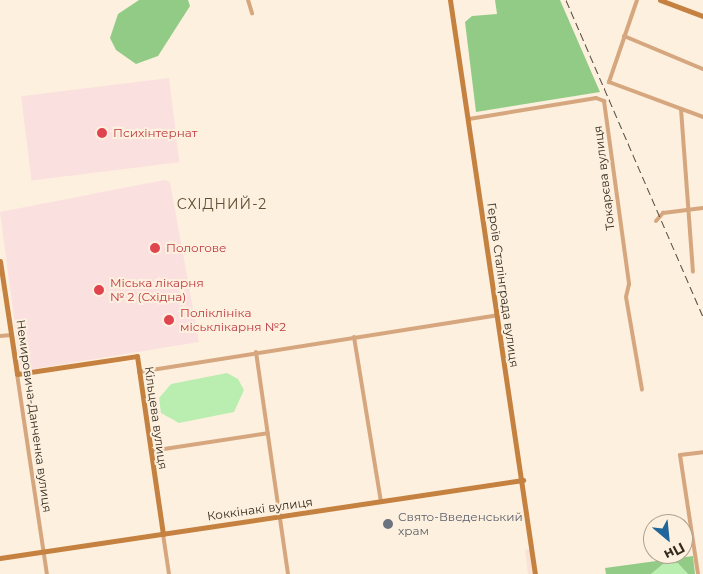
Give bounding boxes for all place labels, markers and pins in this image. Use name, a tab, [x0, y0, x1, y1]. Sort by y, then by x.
marker: Психінтернат	[95, 126, 109, 140]
place label: Психінтернат	[113, 126, 197, 140]
marker: Пологове	[148, 241, 162, 255]
place label: Пологове	[166, 241, 226, 255]
place label: Міська лікарня № 2 (Східна)	[110, 276, 204, 304]
marker: Міська лікарня № 2 (Східна)	[92, 283, 106, 297]
place label: Поліклініка міськлікарня №2	[180, 306, 286, 334]
marker: Поліклініка міськлікарня №2	[162, 313, 176, 327]
place label: Свято-Введенський храм	[398, 510, 523, 538]
marker: Свято-Введенський храм	[382, 518, 394, 530]

